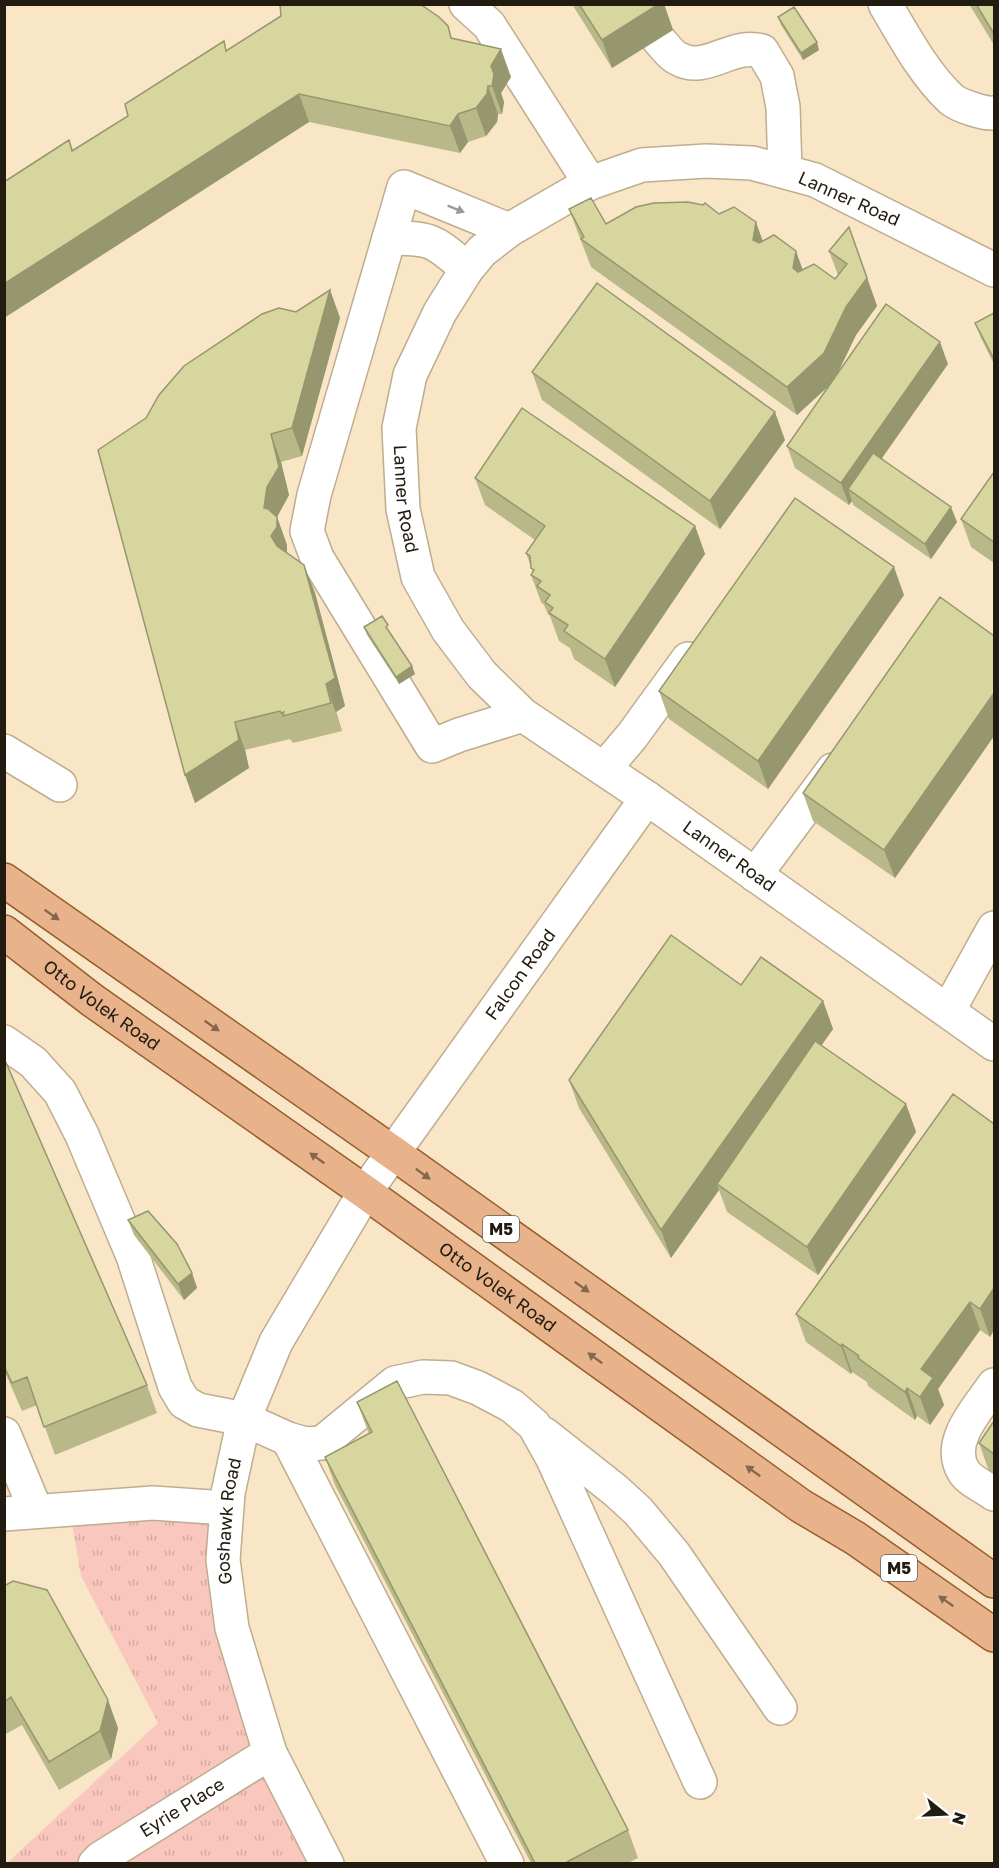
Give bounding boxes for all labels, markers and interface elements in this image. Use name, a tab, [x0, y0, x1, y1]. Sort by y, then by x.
street label: Lanner Road	[795, 166, 904, 230]
one-way arrow	[447, 205, 465, 214]
street label: Lanner Road	[390, 444, 424, 555]
street label: Lanner Road	[679, 815, 781, 896]
one-way arrow	[43, 909, 59, 921]
street label: Falcon Road	[480, 924, 560, 1024]
street label: Otto Volek Road	[39, 954, 165, 1055]
one-way arrow	[203, 1020, 219, 1032]
one-way arrow	[310, 1152, 326, 1164]
one-way arrow	[415, 1168, 431, 1180]
road number: M5	[483, 1216, 519, 1242]
street label: Otto Volek Road	[435, 1237, 561, 1336]
one-way arrow	[574, 1281, 590, 1292]
one-way arrow	[588, 1352, 603, 1364]
street label: Goshawk Road	[211, 1456, 245, 1586]
one-way arrow	[746, 1465, 762, 1477]
road number: M5	[881, 1555, 917, 1581]
one-way arrow	[939, 1595, 955, 1607]
street label: Eyrie Place	[135, 1772, 228, 1841]
north arrow	[915, 1784, 975, 1844]
text: N	[948, 1810, 971, 1828]

